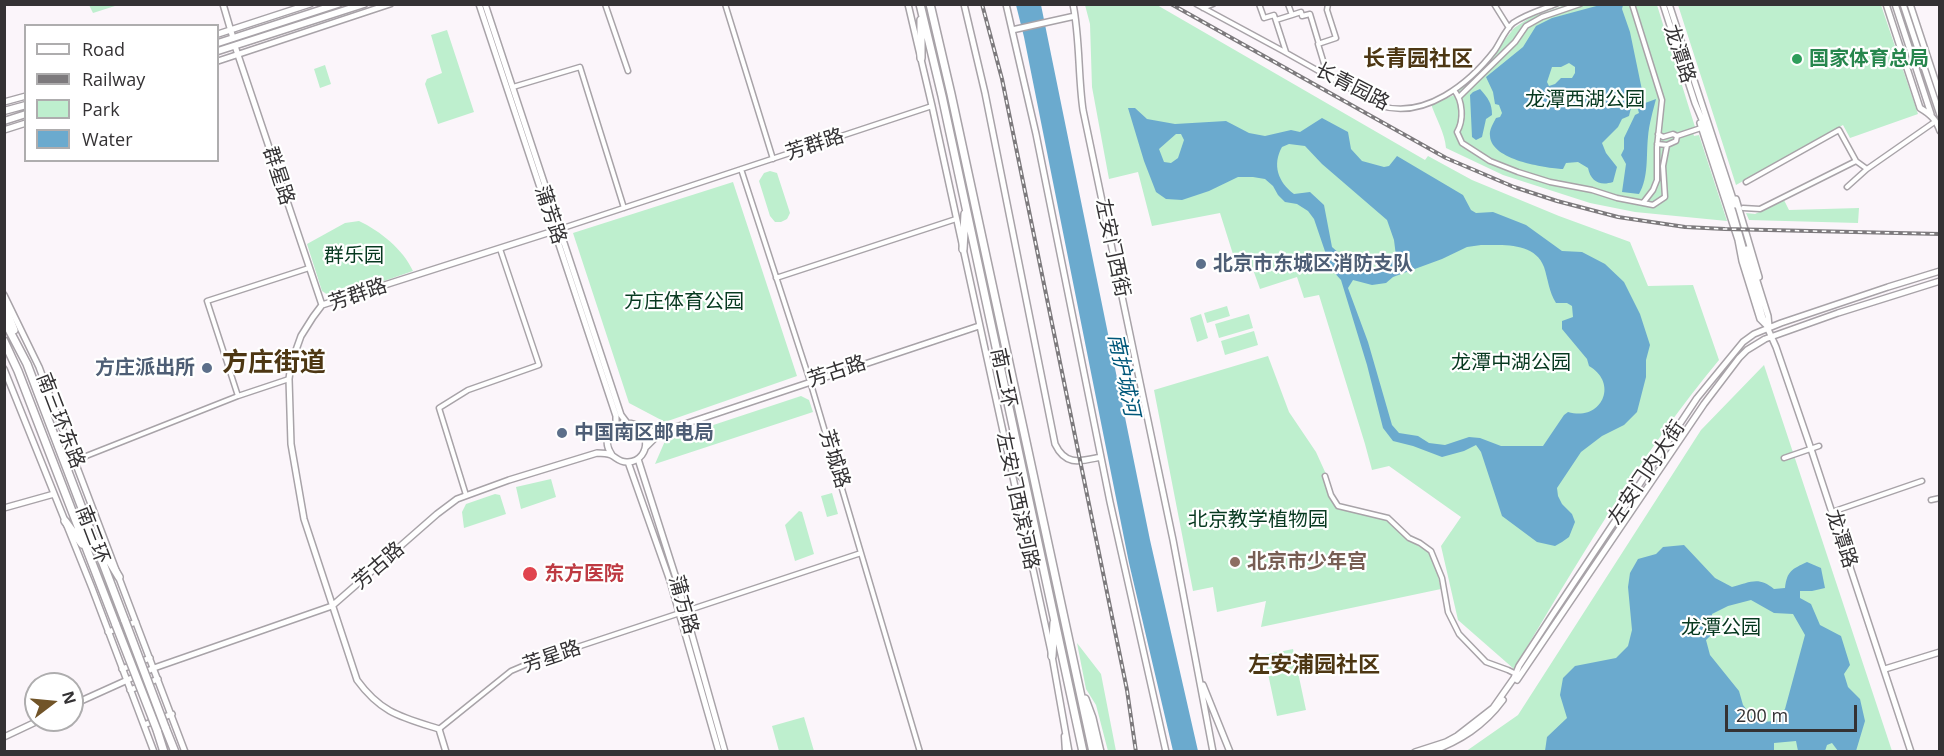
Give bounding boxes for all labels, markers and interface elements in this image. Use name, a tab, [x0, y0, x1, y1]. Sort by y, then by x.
street label: 龙潭路	[1658, 22, 1700, 86]
legend	[24, 24, 219, 162]
text: Road	[82, 37, 125, 61]
district label: 长青园社区	[1363, 47, 1473, 73]
place label: 国家体育总局	[1809, 47, 1929, 71]
marker: 国家体育总局	[1790, 52, 1804, 66]
street label: 长青园路	[1311, 58, 1393, 116]
text: Railway	[82, 67, 145, 91]
park label: 龙潭西湖公园	[1525, 88, 1645, 112]
text: Park	[82, 97, 120, 121]
street label: 芳群路	[783, 124, 847, 166]
text: Water	[82, 127, 133, 151]
street label: 群星路	[257, 144, 299, 208]
street label: 蒲芳路	[529, 183, 571, 247]
street label: 左安门西街	[1090, 197, 1134, 299]
park label: 群乐园	[324, 244, 384, 268]
place label: 北京市东城区消防支队	[1213, 252, 1413, 276]
marker: 北京市东城区消防支队	[1194, 257, 1208, 271]
street label: 芳群路	[326, 274, 390, 316]
park label: 方庄体育公园	[624, 290, 744, 314]
water label: 南护城河	[1102, 331, 1144, 419]
street label: 南二环	[985, 346, 1021, 410]
district label: 方庄街道	[222, 348, 326, 380]
street label: 芳古路	[805, 351, 869, 393]
park label: 龙潭中湖公园	[1451, 351, 1571, 375]
place label: 方庄派出所	[95, 356, 195, 380]
marker: 方庄派出所	[200, 361, 214, 375]
street label: 南三环东路	[31, 370, 89, 472]
street label: 左安门内大街	[1604, 417, 1690, 529]
place label: 中国南区邮电局	[574, 421, 714, 445]
marker: 中国南区邮电局	[555, 426, 569, 440]
street label: 芳城路	[814, 427, 854, 491]
street label: 左安门西滨河路	[991, 430, 1043, 572]
street label: 南三环	[70, 503, 114, 567]
street label: 龙潭路	[1820, 507, 1862, 571]
park label: 北京教学植物园	[1188, 508, 1328, 532]
street label: 芳古路	[348, 537, 410, 595]
place label: 北京市少年宫	[1247, 550, 1367, 574]
marker: 北京市少年宫	[1228, 555, 1242, 569]
place label: 东方医院	[544, 562, 624, 586]
marker: 东方医院	[521, 565, 539, 583]
street label: 蒲方路	[663, 573, 703, 637]
park label: 龙潭公园	[1681, 616, 1761, 640]
street label: 芳星路	[520, 636, 584, 678]
district label: 左安浦园社区	[1248, 653, 1380, 679]
north arrow	[24, 672, 84, 732]
text: N	[57, 688, 82, 707]
scale bar	[1728, 693, 1860, 731]
text: 200 m	[1736, 703, 1788, 727]

